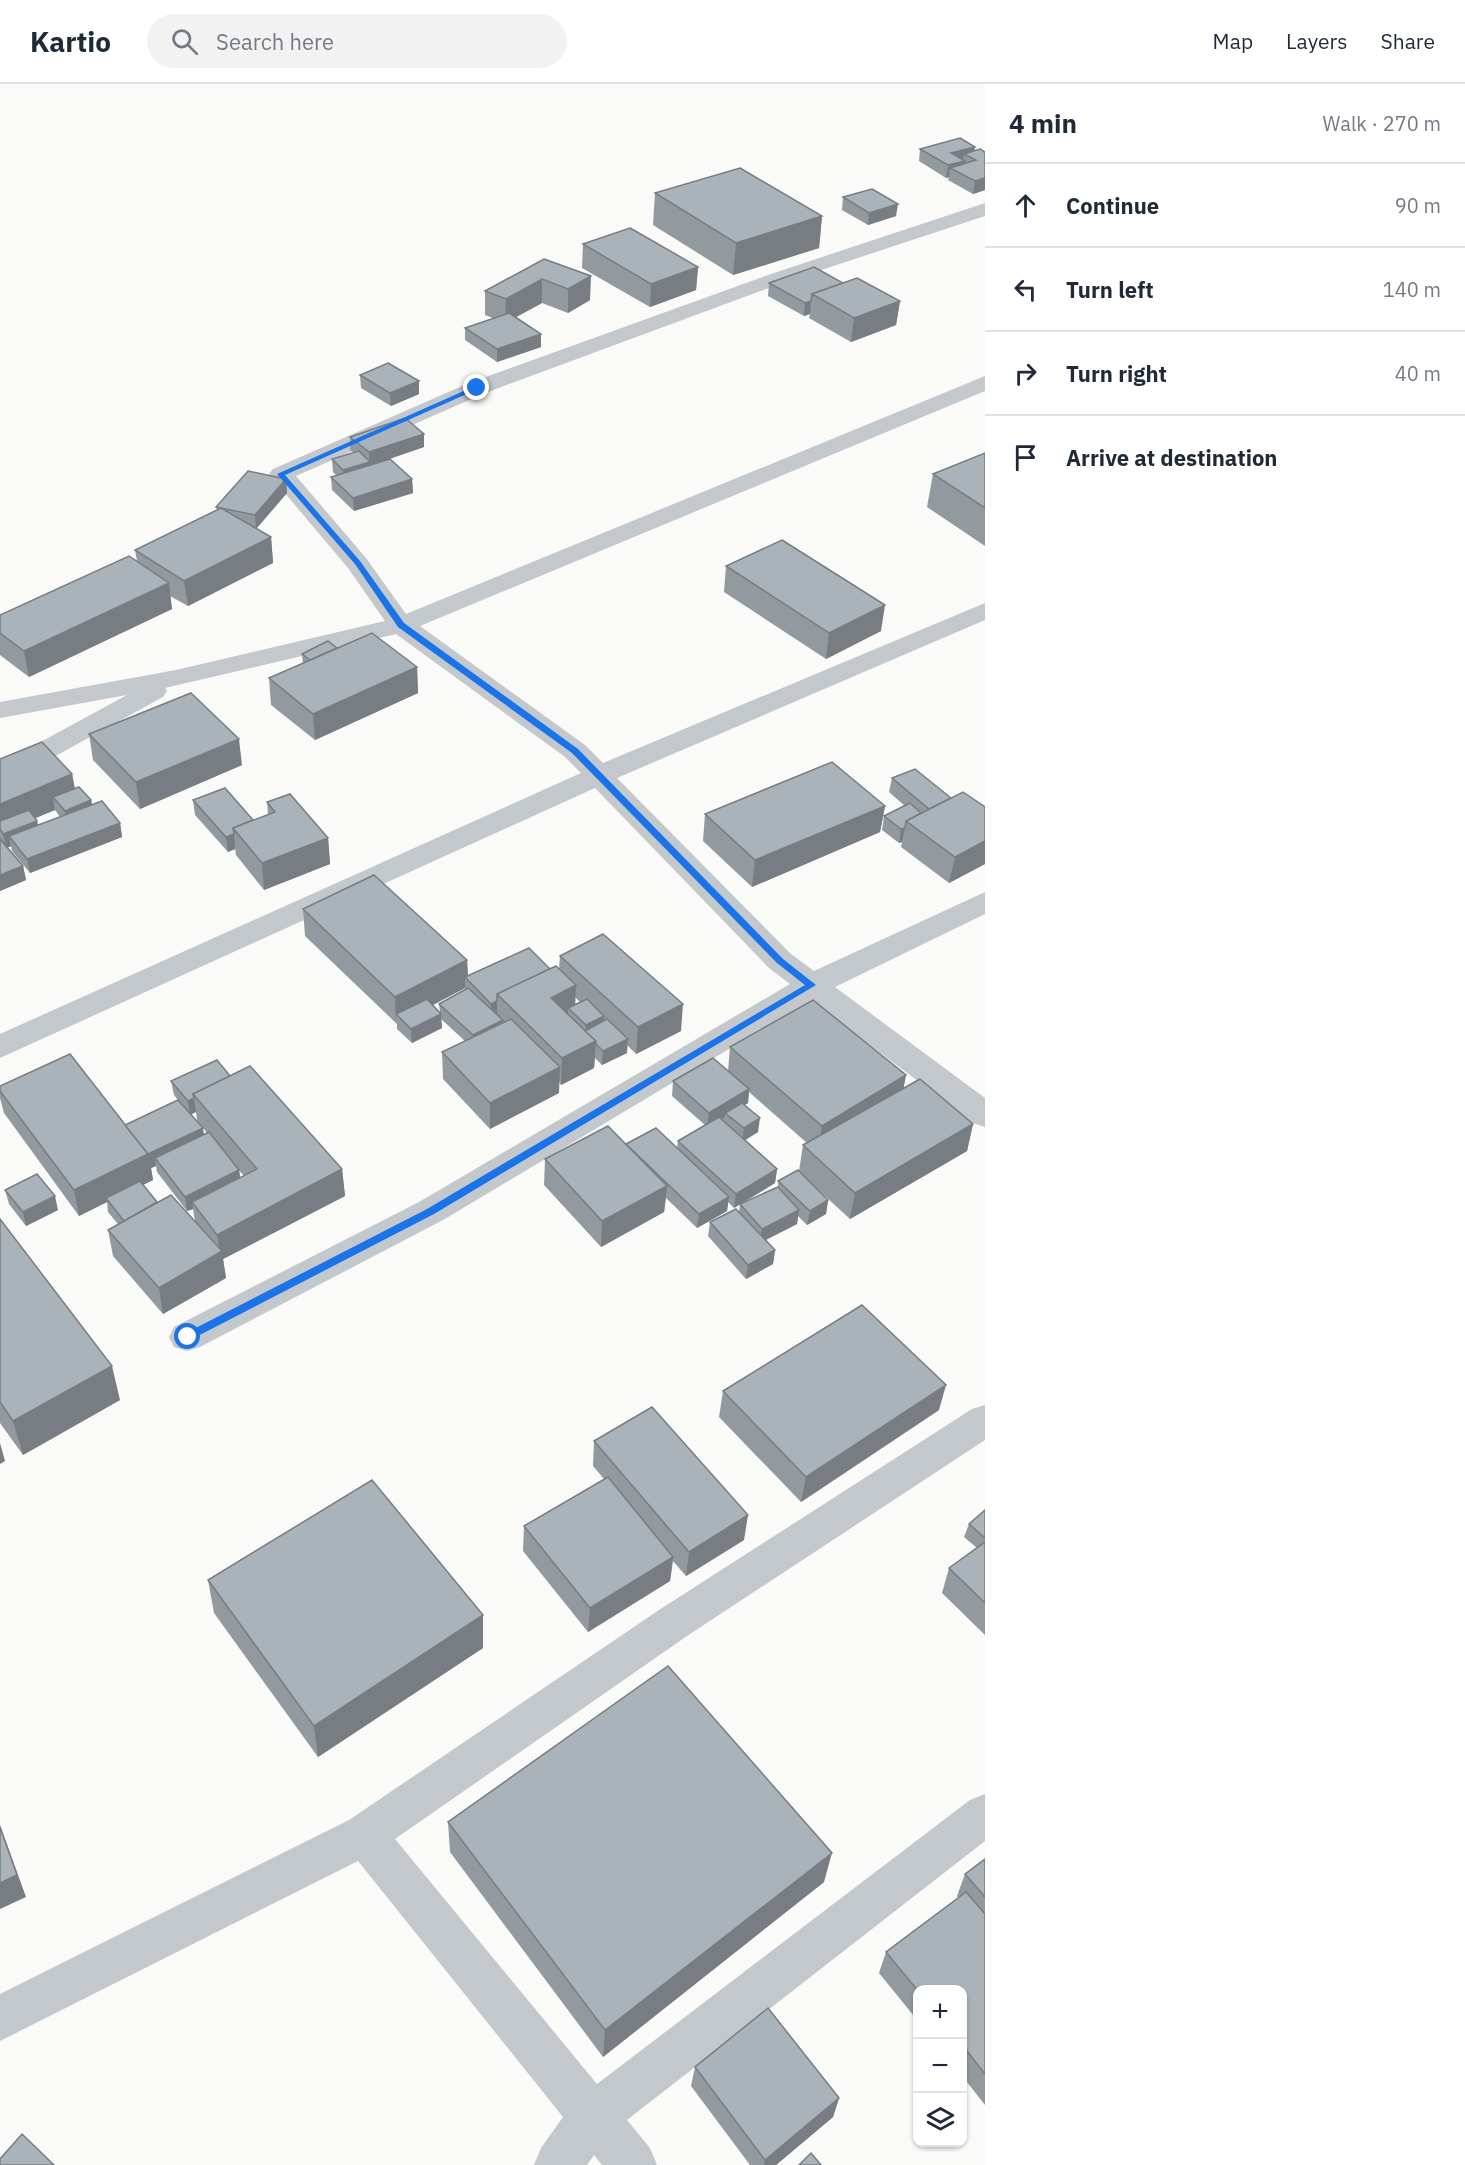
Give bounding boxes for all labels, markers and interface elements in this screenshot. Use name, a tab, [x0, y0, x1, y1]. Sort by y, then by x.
search box	[147, 14, 567, 68]
text: Kartio	[30, 23, 111, 60]
icon: search	[168, 25, 201, 58]
text: Search here	[216, 27, 334, 56]
text: Map	[1213, 27, 1253, 55]
text: Layers	[1286, 27, 1348, 55]
text: Share	[1381, 27, 1435, 55]
text: 4 min	[1009, 106, 1077, 140]
text: Walk · 270 m	[1323, 110, 1441, 137]
icon: ahead	[1009, 189, 1042, 222]
text: Continue	[1066, 191, 1159, 220]
text: 90 m	[1395, 192, 1441, 219]
icon: left	[1009, 273, 1042, 306]
text: Turn left	[1066, 275, 1154, 304]
text: 140 m	[1383, 276, 1441, 303]
icon: right	[1009, 357, 1042, 390]
text: Turn right	[1066, 359, 1167, 388]
text: 40 m	[1395, 360, 1441, 387]
route end	[463, 374, 489, 400]
icon: arrive	[1009, 441, 1042, 474]
text: Arrive at destination	[1066, 443, 1277, 472]
route start	[174, 1323, 200, 1349]
map controls	[913, 1985, 967, 2147]
button: +	[913, 1985, 967, 2039]
button: −	[913, 2039, 967, 2093]
button: layers	[913, 2093, 967, 2147]

